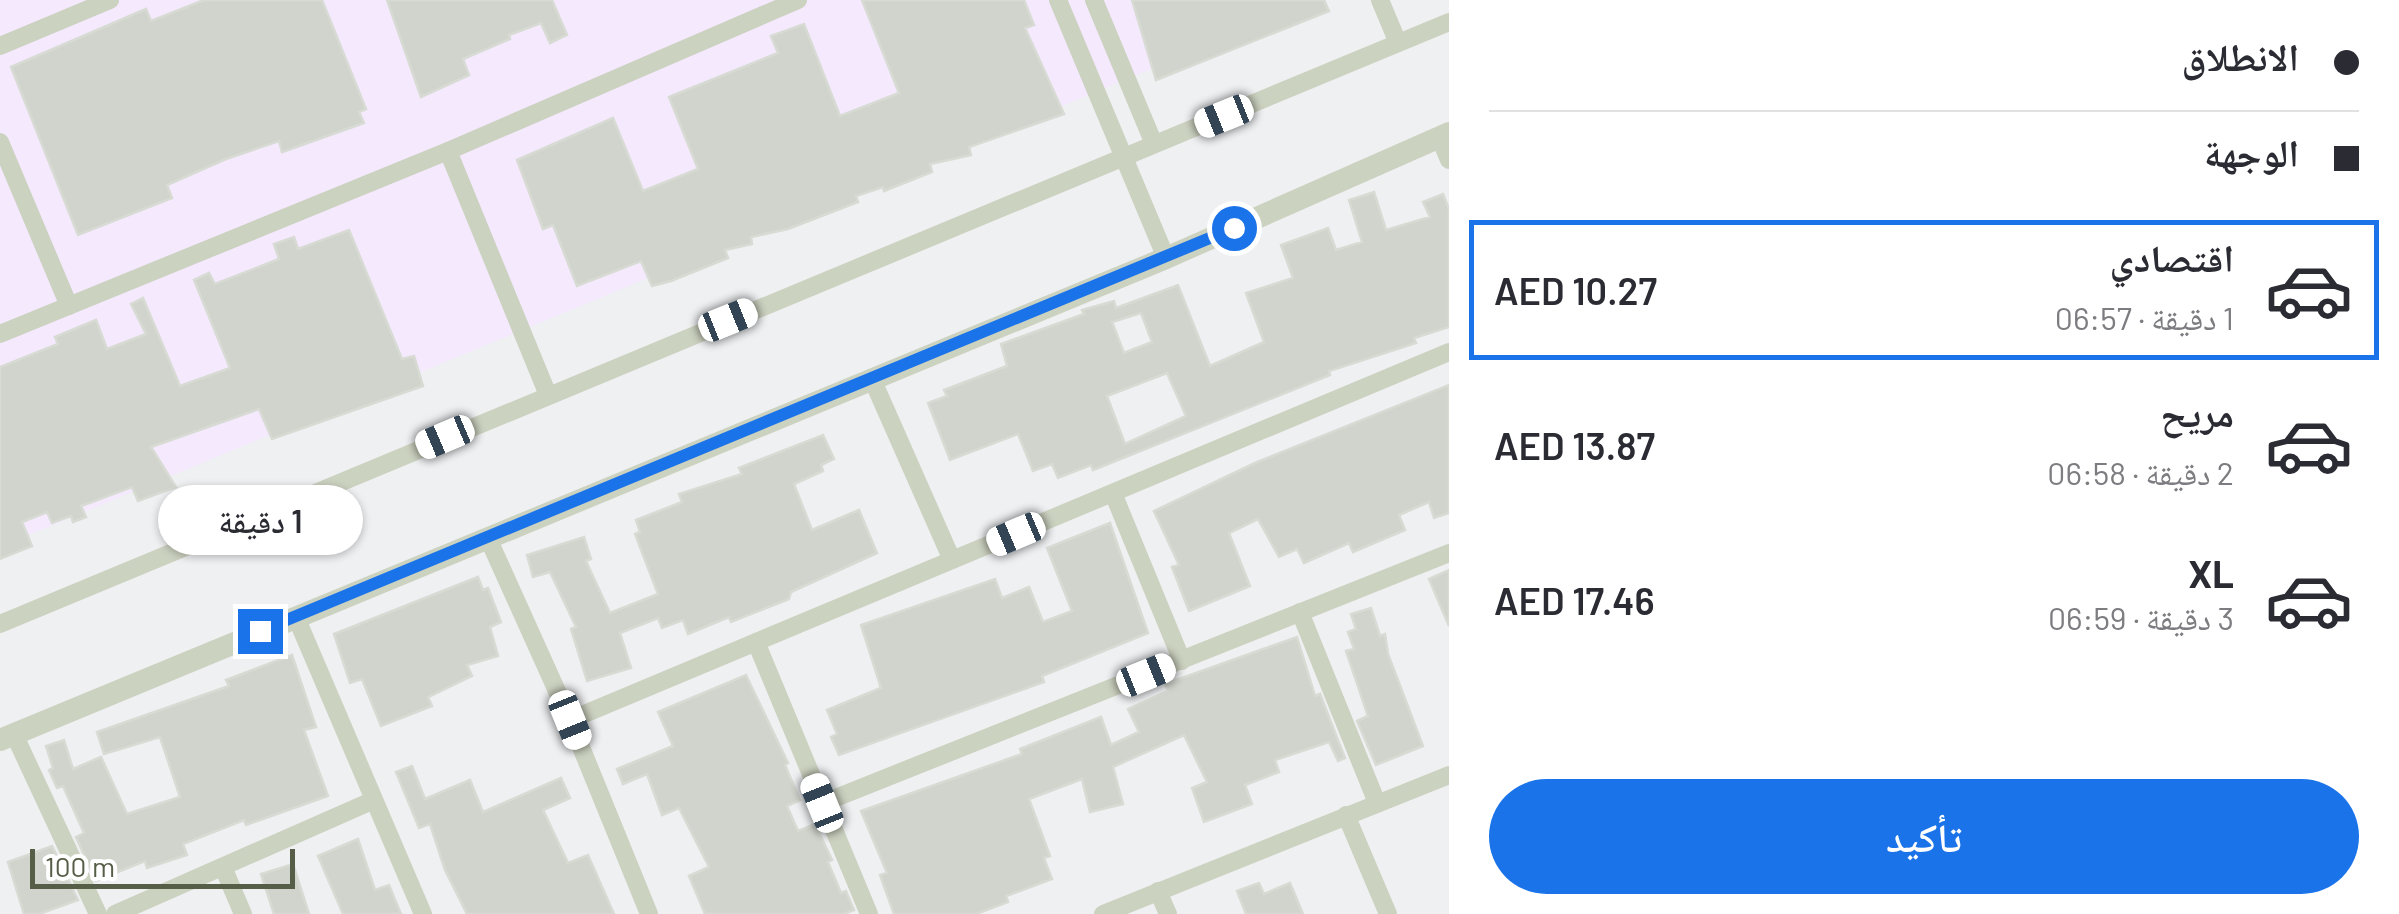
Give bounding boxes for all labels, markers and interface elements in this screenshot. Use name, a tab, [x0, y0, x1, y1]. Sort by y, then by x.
text: الانطلاق	[2181, 33, 2299, 79]
car	[1191, 91, 1257, 141]
text: الوجهة	[2204, 129, 2299, 175]
route start	[1212, 206, 1257, 251]
text: اقتصادي	[2110, 234, 2234, 280]
icon: car	[2264, 245, 2354, 335]
text: AED 10.27	[1494, 267, 1657, 313]
car	[695, 295, 761, 345]
text: 1 دقيقة · 06:57	[2055, 298, 2234, 336]
text: مريح	[2160, 389, 2234, 435]
icon: car	[2264, 400, 2354, 490]
car	[412, 411, 478, 463]
text: AED 13.87	[1494, 422, 1655, 468]
text: 2 دقيقة · 06:58	[2047, 453, 2234, 491]
callout: 1 دقيقة	[158, 486, 362, 556]
text: 1 دقيقة	[218, 501, 303, 539]
car	[983, 508, 1049, 560]
text: XL	[2188, 550, 2234, 596]
icon: car	[2264, 555, 2354, 645]
text: AED 17.46	[1494, 577, 1655, 623]
text: 3 دقيقة · 06:59	[2048, 598, 2234, 636]
route end	[238, 609, 283, 654]
car	[1113, 650, 1179, 700]
car	[545, 687, 595, 753]
car	[797, 770, 847, 836]
button: تأكيد	[1489, 779, 2359, 894]
scale bar	[30, 844, 295, 888]
text: 100 m	[45, 849, 115, 883]

